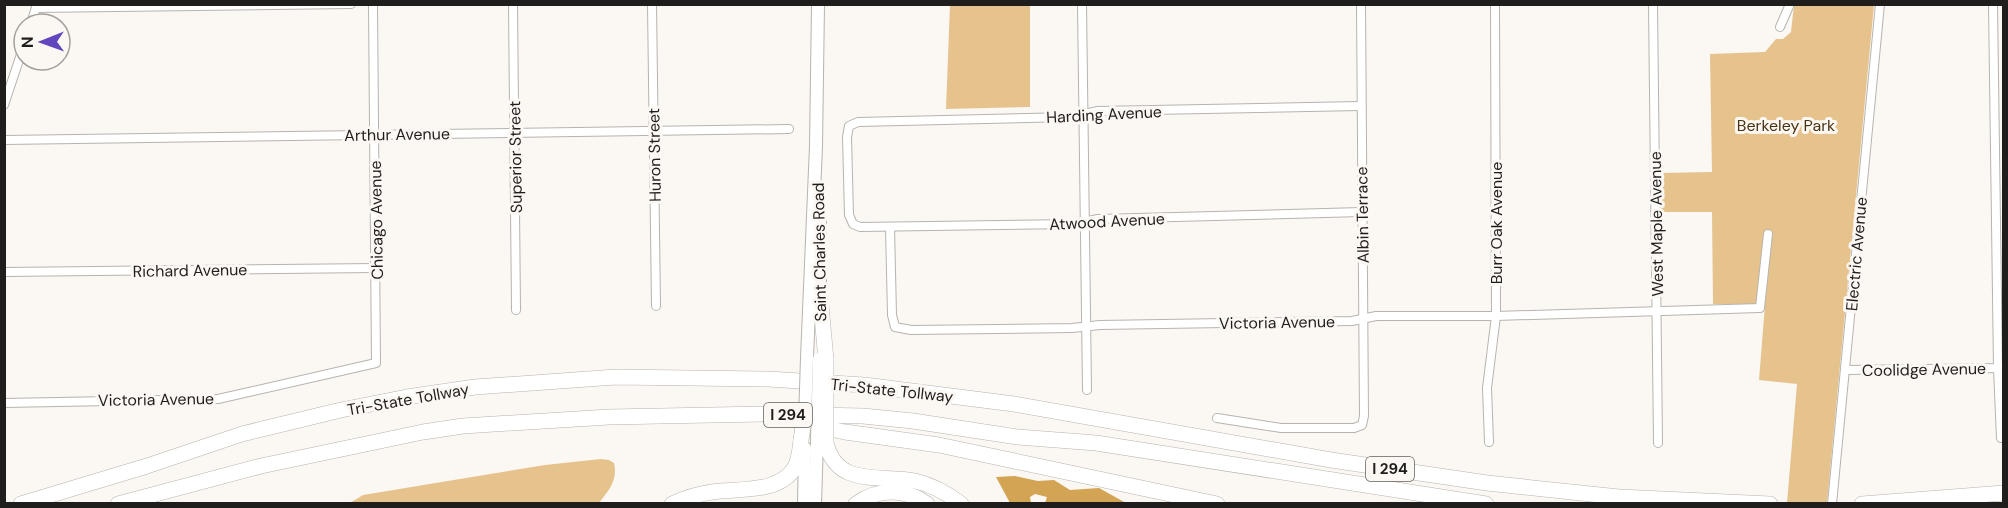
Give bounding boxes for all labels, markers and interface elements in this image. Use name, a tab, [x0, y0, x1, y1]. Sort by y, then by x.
north arrow	[12, 12, 72, 72]
text: N	[17, 36, 38, 48]
street label: Superior Street	[504, 101, 527, 213]
street label: Harding Avenue	[1046, 101, 1162, 128]
street label: Huron Street	[643, 108, 666, 202]
park label: Berkeley Park	[1737, 115, 1835, 136]
street label: Arthur Avenue	[344, 123, 450, 146]
street label: West Maple Avenue	[1645, 151, 1668, 297]
street label: Chicago Avenue	[365, 160, 388, 280]
street label: Burr Oak Avenue	[1486, 162, 1507, 284]
street label: Albin Terrace	[1351, 166, 1374, 264]
street label: Saint Charles Road	[808, 182, 831, 322]
street label: Electric Avenue	[1841, 196, 1872, 312]
street label: Atwood Avenue	[1049, 208, 1165, 235]
street label: Richard Avenue	[132, 259, 248, 282]
street label: Victoria Avenue	[1219, 311, 1335, 334]
street label: Coolidge Avenue	[1862, 358, 1986, 381]
street label: Tri-State Tollway	[830, 374, 954, 407]
street label: Tri-State Tollway	[346, 378, 471, 421]
street label: Victoria Avenue	[98, 388, 214, 411]
road number: I 294	[764, 403, 812, 427]
road number: I 294	[1366, 457, 1414, 481]

